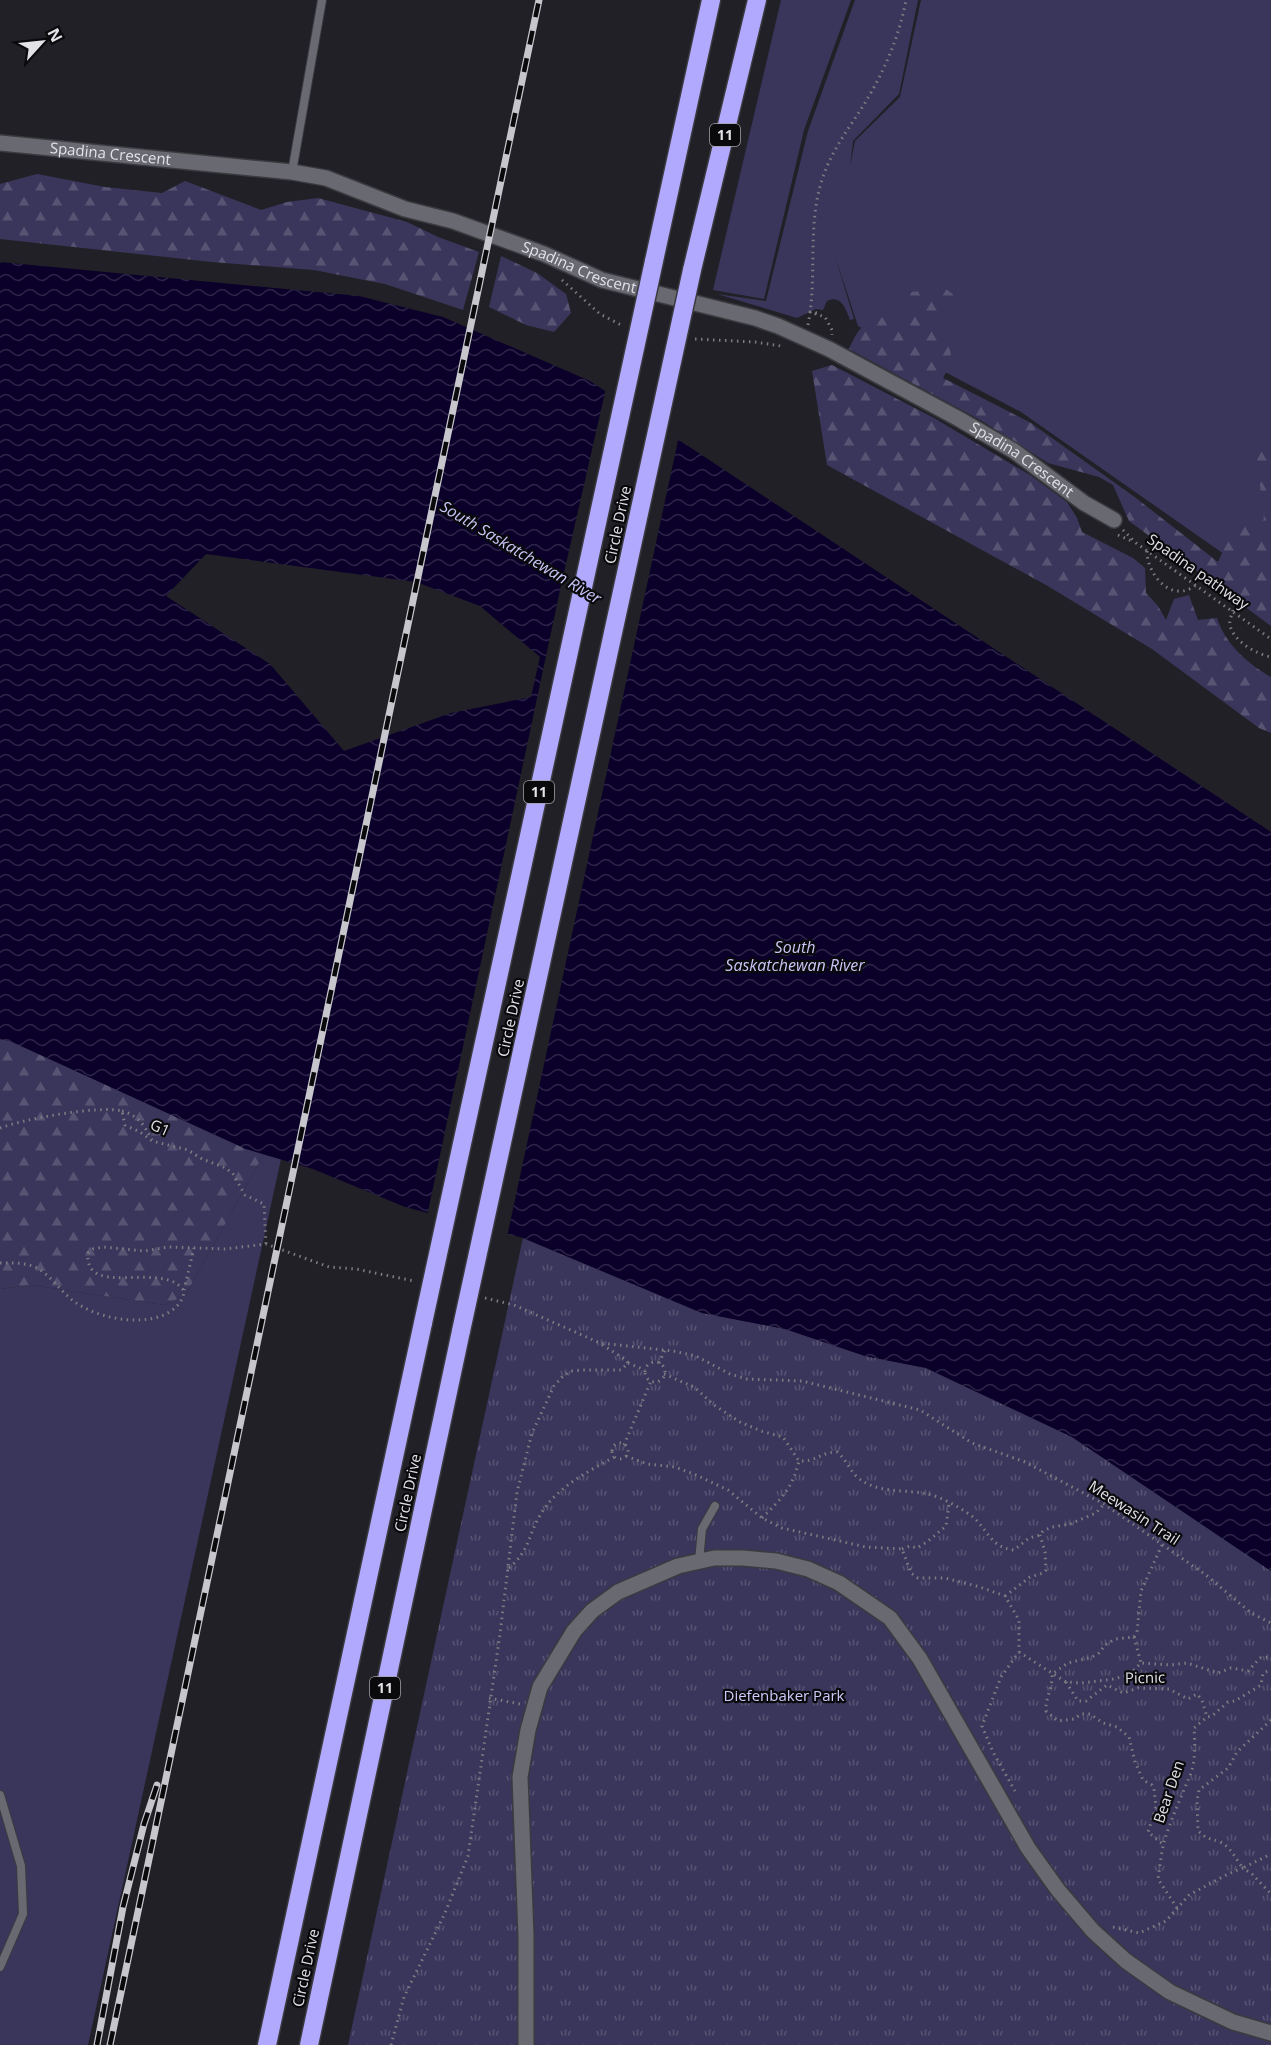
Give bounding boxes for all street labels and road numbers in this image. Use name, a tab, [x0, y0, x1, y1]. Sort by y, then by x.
road number: 11	[710, 124, 740, 146]
street label: Spadina Crescent	[49, 137, 172, 169]
street label: Spadina Crescent	[519, 236, 639, 297]
street label: Spadina Crescent	[967, 417, 1078, 501]
street label: Circle Drive	[599, 484, 635, 566]
street label: Spadina pathway	[1144, 529, 1254, 614]
road number: 11	[524, 781, 554, 803]
street label: Circle Drive	[492, 977, 528, 1059]
street label: G1	[147, 1114, 173, 1140]
street label: Circle Drive	[389, 1452, 425, 1534]
street label: Meewasin Trail	[1085, 1475, 1184, 1549]
street label: Picnic	[1125, 1667, 1165, 1687]
road number: 11	[370, 1677, 400, 1699]
street label: Bear Den	[1148, 1758, 1188, 1826]
street label: Circle Drive	[287, 1927, 323, 2009]

